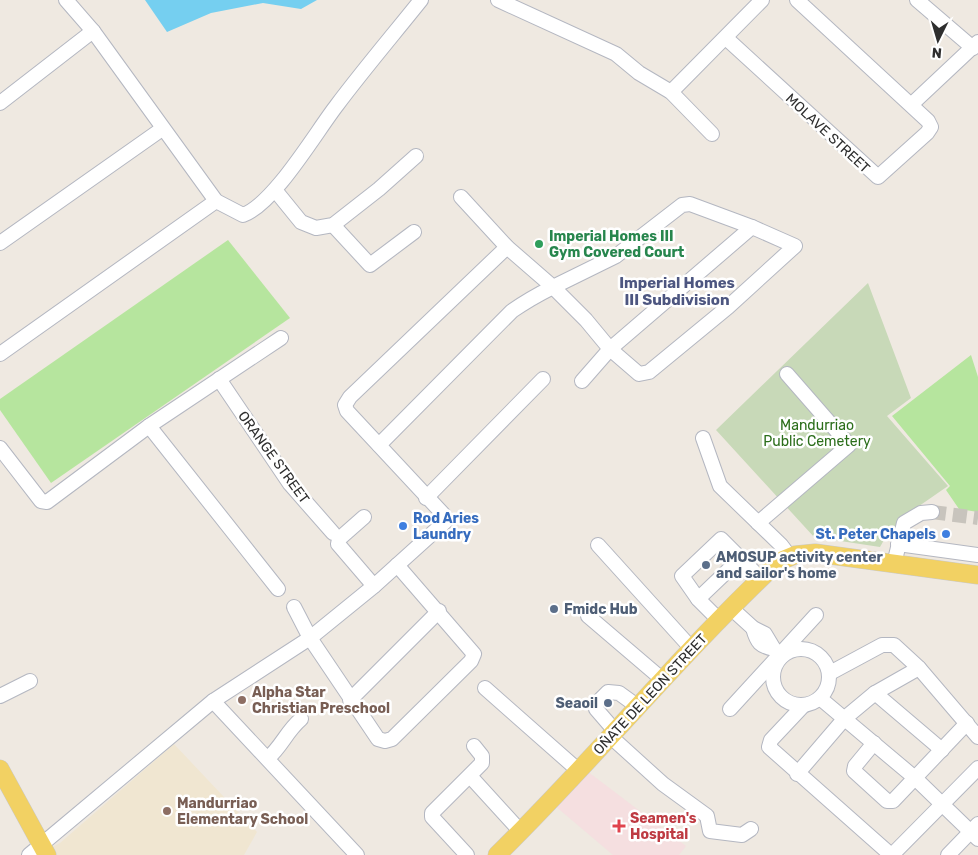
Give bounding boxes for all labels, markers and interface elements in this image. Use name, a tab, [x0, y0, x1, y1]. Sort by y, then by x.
north arrow	[913, 15, 963, 65]
text: N	[931, 44, 943, 61]
street label: MOLAVE STREET	[782, 90, 873, 177]
place label: Imperial Homes III Gym Covered Court	[549, 228, 685, 261]
marker: Imperial Homes III Gym Covered Court	[533, 238, 545, 250]
district label: Imperial Homes III Subdivision	[619, 274, 735, 309]
street label: ORANGE STREET	[234, 408, 313, 507]
park label: Mandurriao Public Cemetery	[763, 417, 871, 450]
place label: Rod Aries Laundry	[413, 510, 479, 543]
marker: Rod Aries Laundry	[397, 520, 409, 532]
place label: St. Peter Chapels	[816, 526, 936, 543]
marker: St. Peter Chapels	[940, 528, 952, 540]
place label: AMOSUP activity center and sailor's home	[716, 549, 883, 582]
marker: AMOSUP activity center and sailor's home	[700, 559, 712, 571]
place label: Fmidc Hub	[564, 601, 638, 618]
marker: Fmidc Hub	[548, 603, 560, 615]
street label: OÑATE DE LEON STREET	[589, 630, 711, 758]
place label: Alpha Star Christian Preschool	[252, 684, 390, 717]
marker: Alpha Star Christian Preschool	[236, 694, 248, 706]
place label: Seaoil	[556, 695, 598, 712]
marker: Seaoil	[602, 697, 614, 709]
place label: Mandurriao Elementary School	[177, 795, 308, 828]
marker: Mandurriao Elementary School	[161, 805, 173, 817]
place label: Seamen's Hospital	[630, 810, 697, 843]
marker: Seamen's Hospital	[612, 819, 626, 833]

